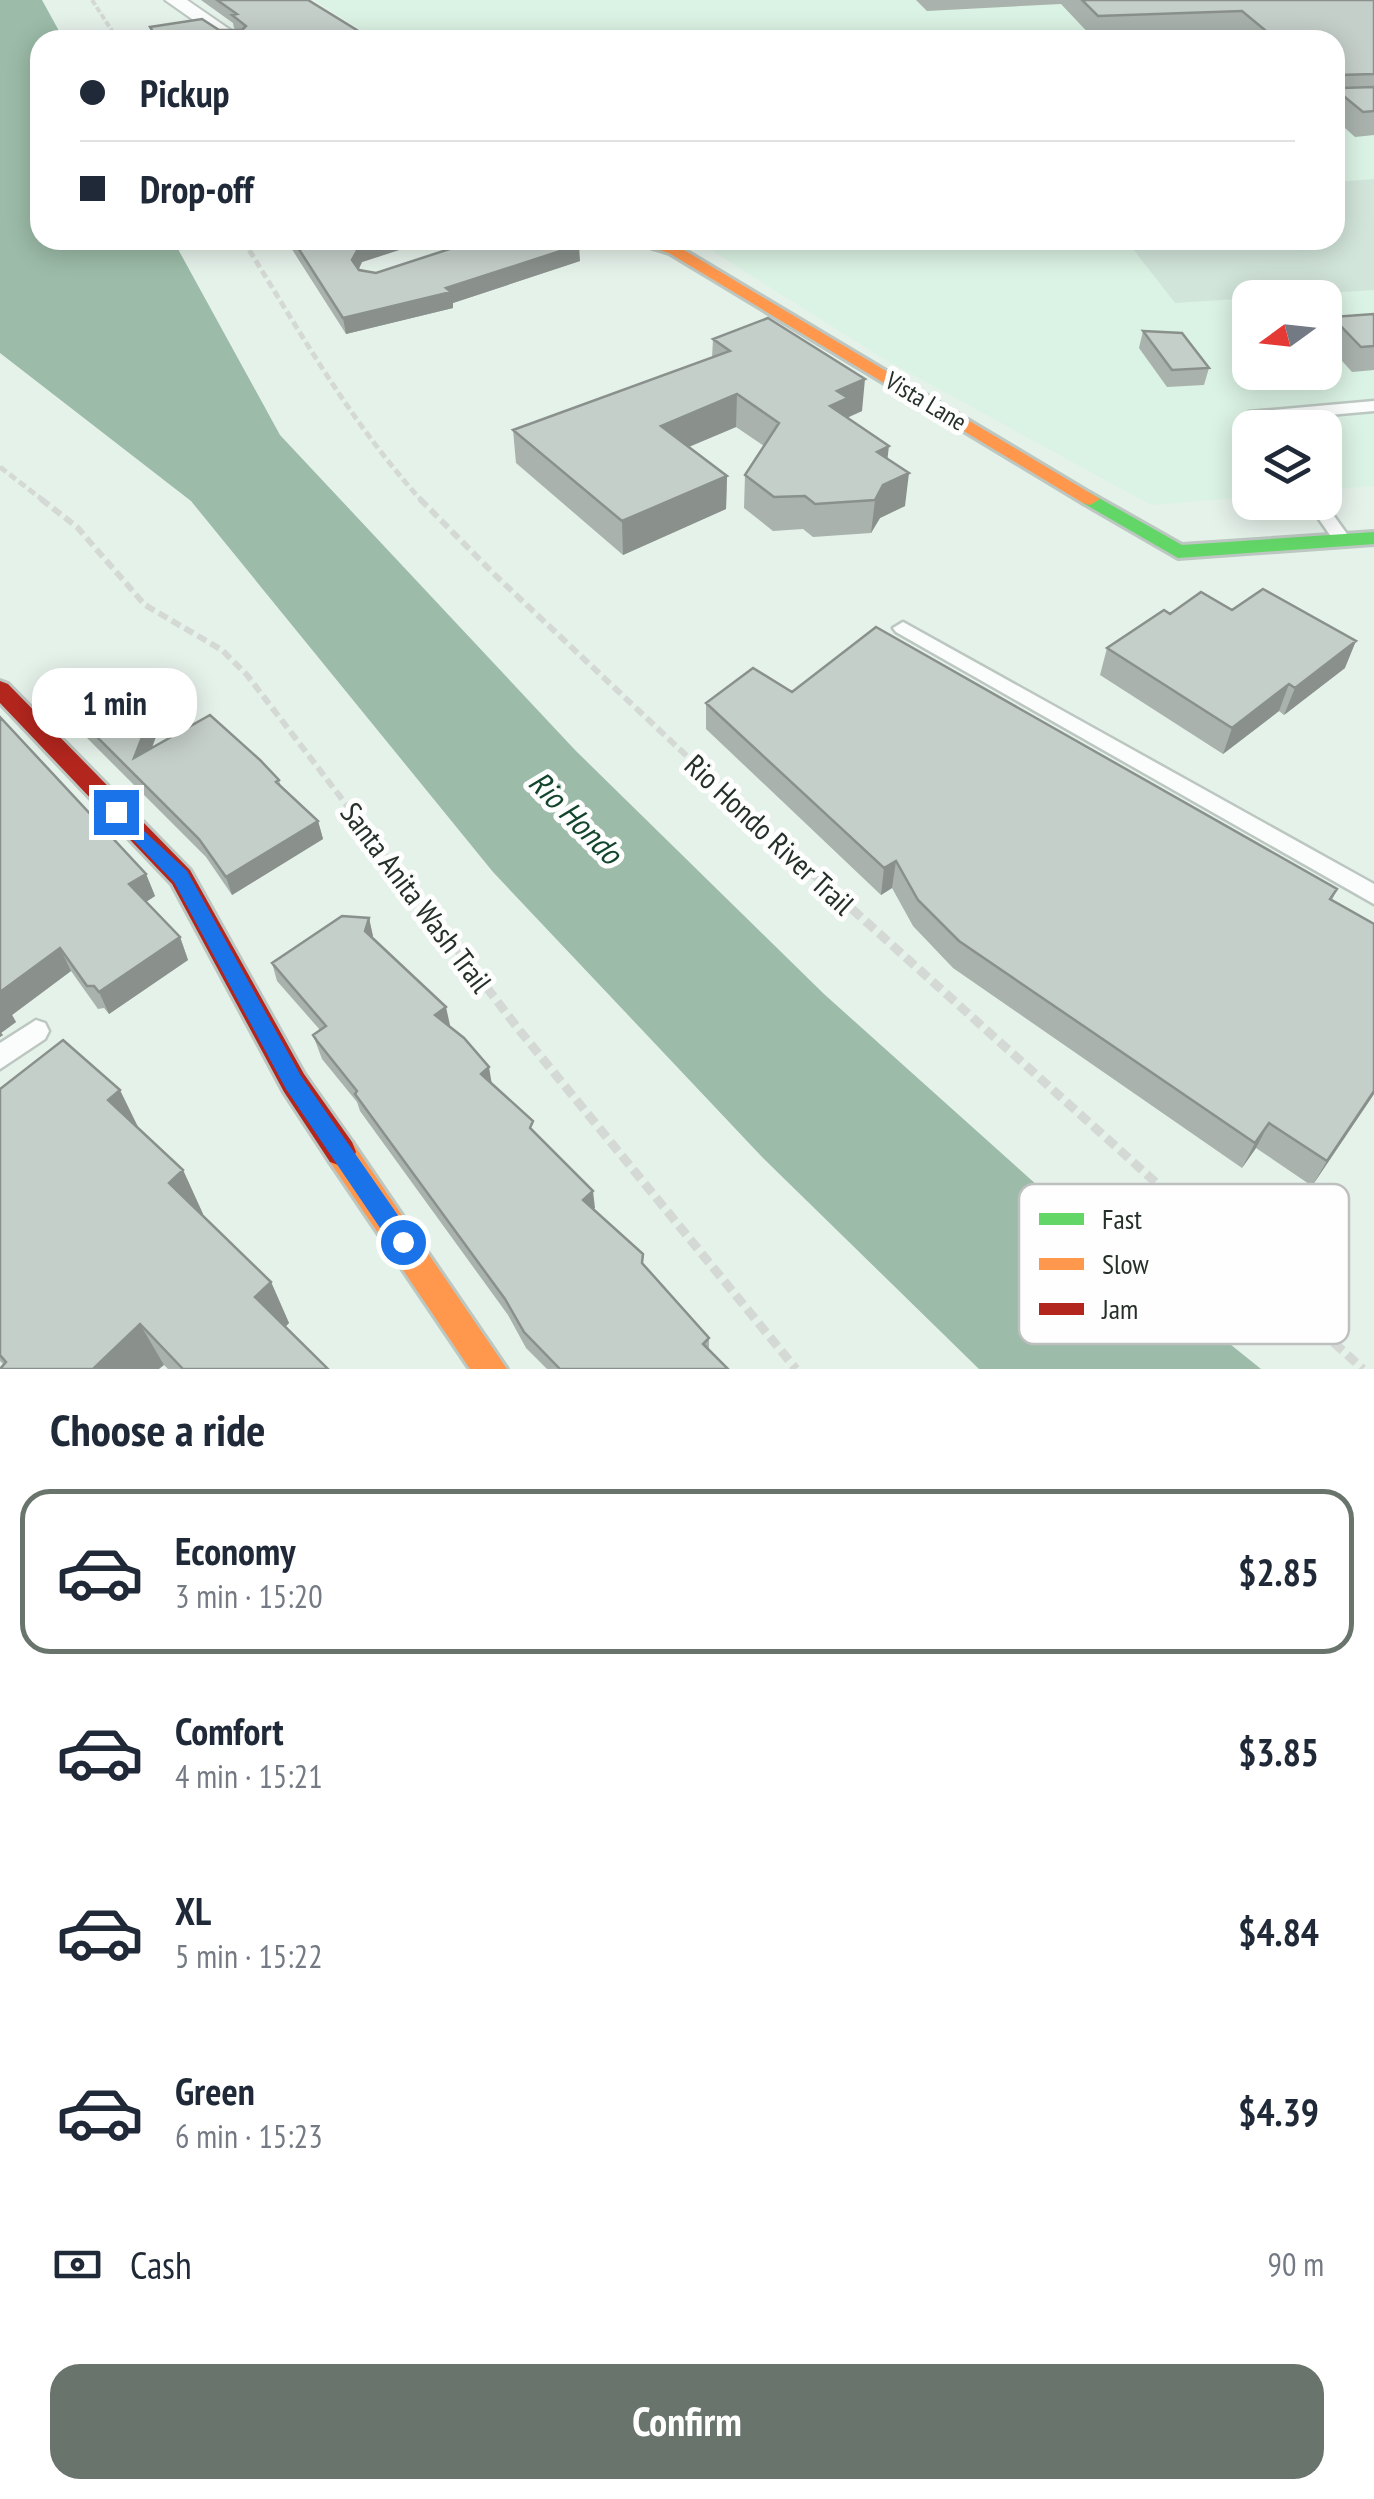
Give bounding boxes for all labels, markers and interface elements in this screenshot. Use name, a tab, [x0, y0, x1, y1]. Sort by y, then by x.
text: Pickup	[140, 68, 230, 117]
text: Drop-off	[140, 164, 254, 213]
north arrow	[1232, 280, 1342, 390]
map controls	[1232, 280, 1342, 520]
street label: Vista Lane	[879, 364, 972, 438]
button: layers	[1232, 410, 1342, 520]
callout: 1 min	[34, 667, 198, 737]
text: 1 min	[82, 682, 147, 724]
street label: Rio Hondo River Trail	[677, 745, 863, 923]
water label: Rio Hondo	[520, 761, 633, 874]
route end	[94, 790, 139, 835]
street label: Santa Anita Wash Trail	[333, 794, 501, 1000]
legend	[1019, 1184, 1349, 1344]
text: Fast	[1102, 1200, 1142, 1237]
route start	[381, 1220, 426, 1265]
text: Slow	[1102, 1245, 1149, 1282]
text: Jam	[1101, 1290, 1138, 1327]
text: Choose a ride	[50, 1400, 265, 1458]
text: Economy	[175, 1526, 295, 1575]
icon: car	[55, 1527, 145, 1617]
text: $2.85	[1238, 1547, 1319, 1596]
text: 3 min · 15:20	[175, 1575, 323, 1617]
text: Comfort	[175, 1706, 284, 1755]
icon: car	[55, 1707, 145, 1797]
text: $3.85	[1238, 1727, 1319, 1776]
text: 4 min · 15:21	[175, 1755, 323, 1797]
text: XL	[175, 1886, 211, 1935]
icon: car	[55, 1887, 145, 1977]
text: $4.84	[1238, 1907, 1319, 1956]
text: 5 min · 15:22	[175, 1935, 323, 1977]
text: Green	[175, 2066, 255, 2115]
icon: car	[55, 2067, 145, 2157]
text: $4.39	[1238, 2087, 1319, 2136]
text: 6 min · 15:23	[175, 2115, 323, 2157]
icon: cash	[50, 2237, 105, 2292]
text: Cash	[130, 2240, 192, 2289]
text: 90 m	[1268, 2243, 1324, 2285]
button: Confirm	[50, 2364, 1324, 2479]

